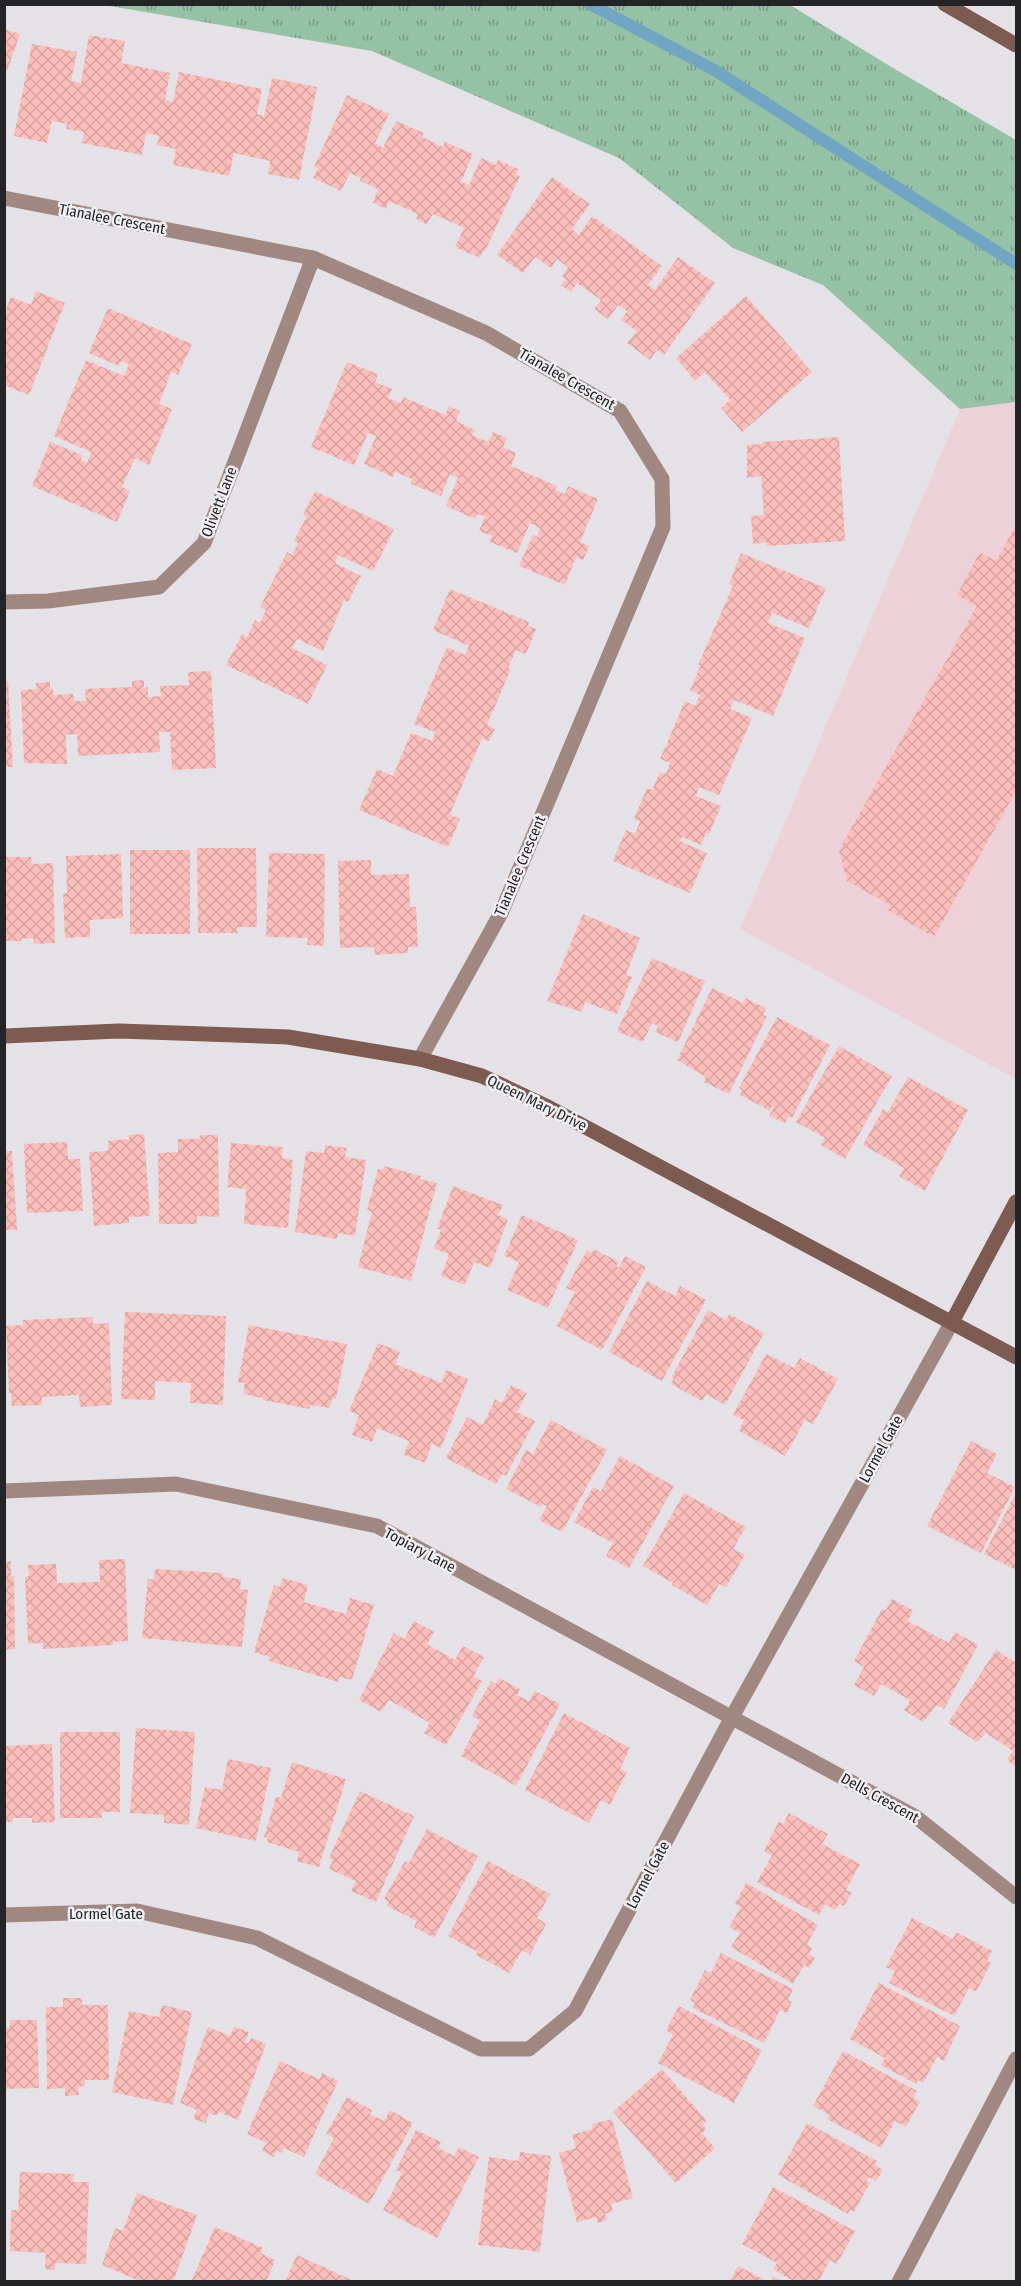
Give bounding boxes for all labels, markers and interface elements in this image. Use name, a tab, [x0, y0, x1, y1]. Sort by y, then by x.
street label: Tianalee Crescent	[57, 200, 167, 238]
street label: Tianalee Crescent	[516, 344, 618, 414]
street label: Olivett Lane	[197, 464, 241, 540]
street label: Tianalee Crescent	[491, 813, 549, 919]
street label: Queen Mary Drive	[484, 1071, 590, 1135]
street label: Lormel Gate	[855, 1412, 907, 1486]
street label: Topiary Lane	[381, 1524, 459, 1576]
street label: Dells Crescent	[838, 1769, 922, 1827]
street label: Lormel Gate	[623, 1838, 673, 1912]
street label: Lormel Gate	[69, 1905, 143, 1923]

